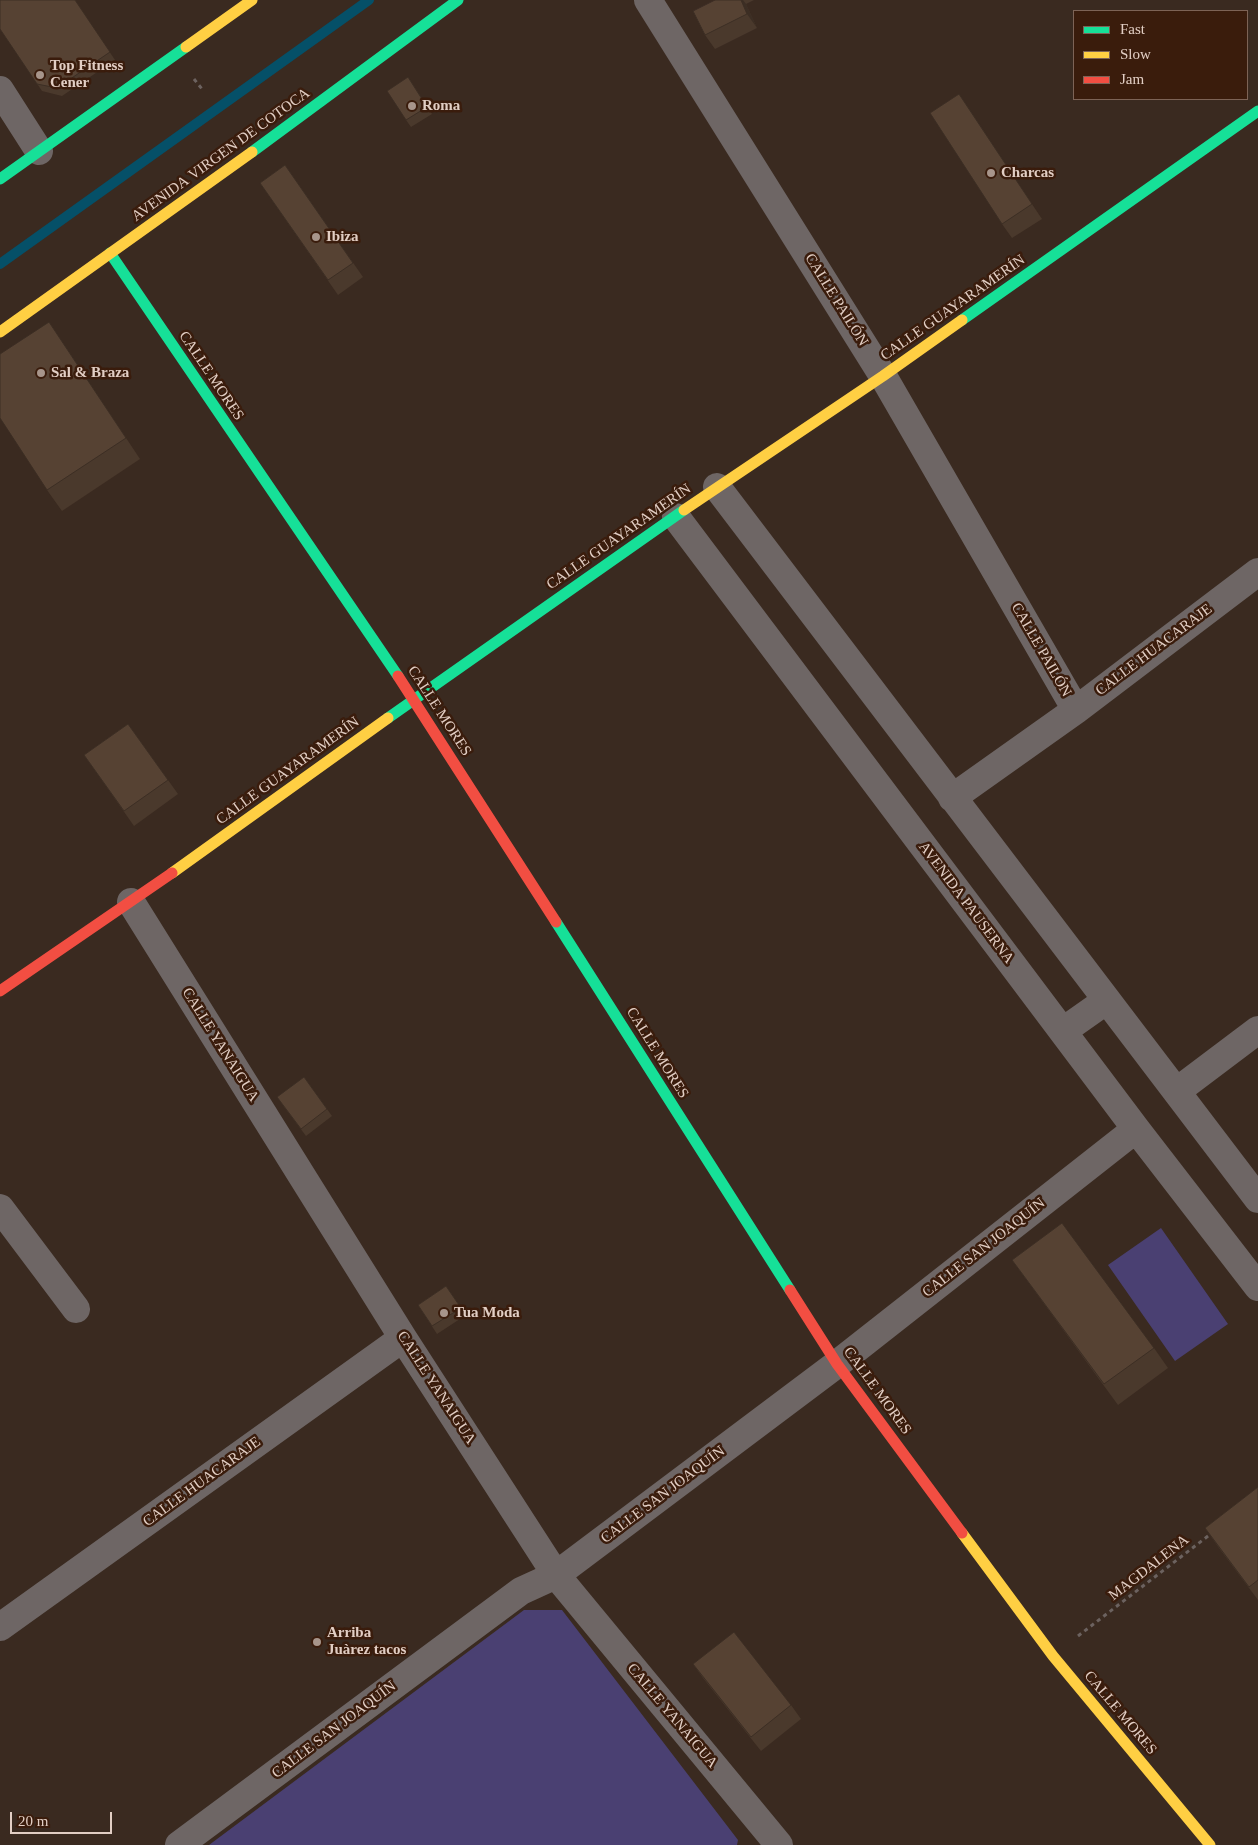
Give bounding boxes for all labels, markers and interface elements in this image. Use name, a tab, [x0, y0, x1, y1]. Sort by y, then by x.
legend	[1073, 10, 1248, 100]
text: Fast	[1120, 21, 1145, 37]
text: Slow	[1120, 46, 1151, 62]
place label: Top Fitness Cener	[50, 57, 123, 92]
marker: Top Fitness Cener	[34, 69, 46, 81]
text: Jam	[1120, 71, 1144, 87]
street label: AVENIDA VIRGEN DE COTOCA	[128, 84, 314, 226]
place label: Roma	[422, 97, 460, 115]
marker: Roma	[406, 100, 418, 112]
place label: Charcas	[1001, 164, 1054, 182]
marker: Charcas	[985, 167, 997, 179]
place label: Ibiza	[326, 228, 359, 246]
marker: Ibiza	[310, 231, 322, 243]
street label: CALLE PAILÓN	[800, 250, 872, 350]
street label: CALLE GUAYARAMERÍN	[877, 251, 1029, 365]
street label: CALLE MORES	[175, 328, 247, 424]
place label: Sal & Braza	[51, 364, 129, 382]
marker: Sal & Braza	[35, 367, 47, 379]
street label: CALLE GUAYARAMERÍN	[543, 480, 695, 594]
street label: CALLE PAILÓN	[1007, 600, 1075, 700]
street label: CALLE HUACARAJE	[1092, 600, 1216, 700]
street label: CALLE MORES	[403, 663, 475, 759]
street label: CALLE GUAYARAMERÍN	[213, 713, 363, 829]
street label: AVENIDA PAUSERNA	[914, 839, 1018, 967]
street label: CALLE YANAIGUA	[178, 985, 262, 1105]
street label: CALLE MORES	[622, 1004, 692, 1102]
street label: CALLE SAN JOAQUÍN	[919, 1194, 1049, 1302]
place label: Tua Moda	[454, 1304, 520, 1322]
marker: Tua Moda	[438, 1307, 450, 1319]
street label: CALLE YANAIGUA	[393, 1328, 479, 1448]
street label: CALLE MORES	[839, 1344, 915, 1438]
street label: CALLE HUACARAJE	[140, 1433, 264, 1531]
street label: CALLE SAN JOAQUÍN	[597, 1442, 729, 1548]
street label: MAGDALENA	[1105, 1531, 1193, 1605]
place label: Arriba Juàrez tacos	[327, 1624, 406, 1659]
marker: Arriba Juàrez tacos	[311, 1636, 323, 1648]
street label: CALLE YANAIGUA	[623, 1660, 721, 1772]
street label: CALLE MORES	[1080, 1667, 1160, 1759]
street label: CALLE SAN JOAQUÍN	[268, 1677, 400, 1783]
scale bar	[12, 1802, 115, 1834]
text: 20 m	[18, 1813, 48, 1829]

